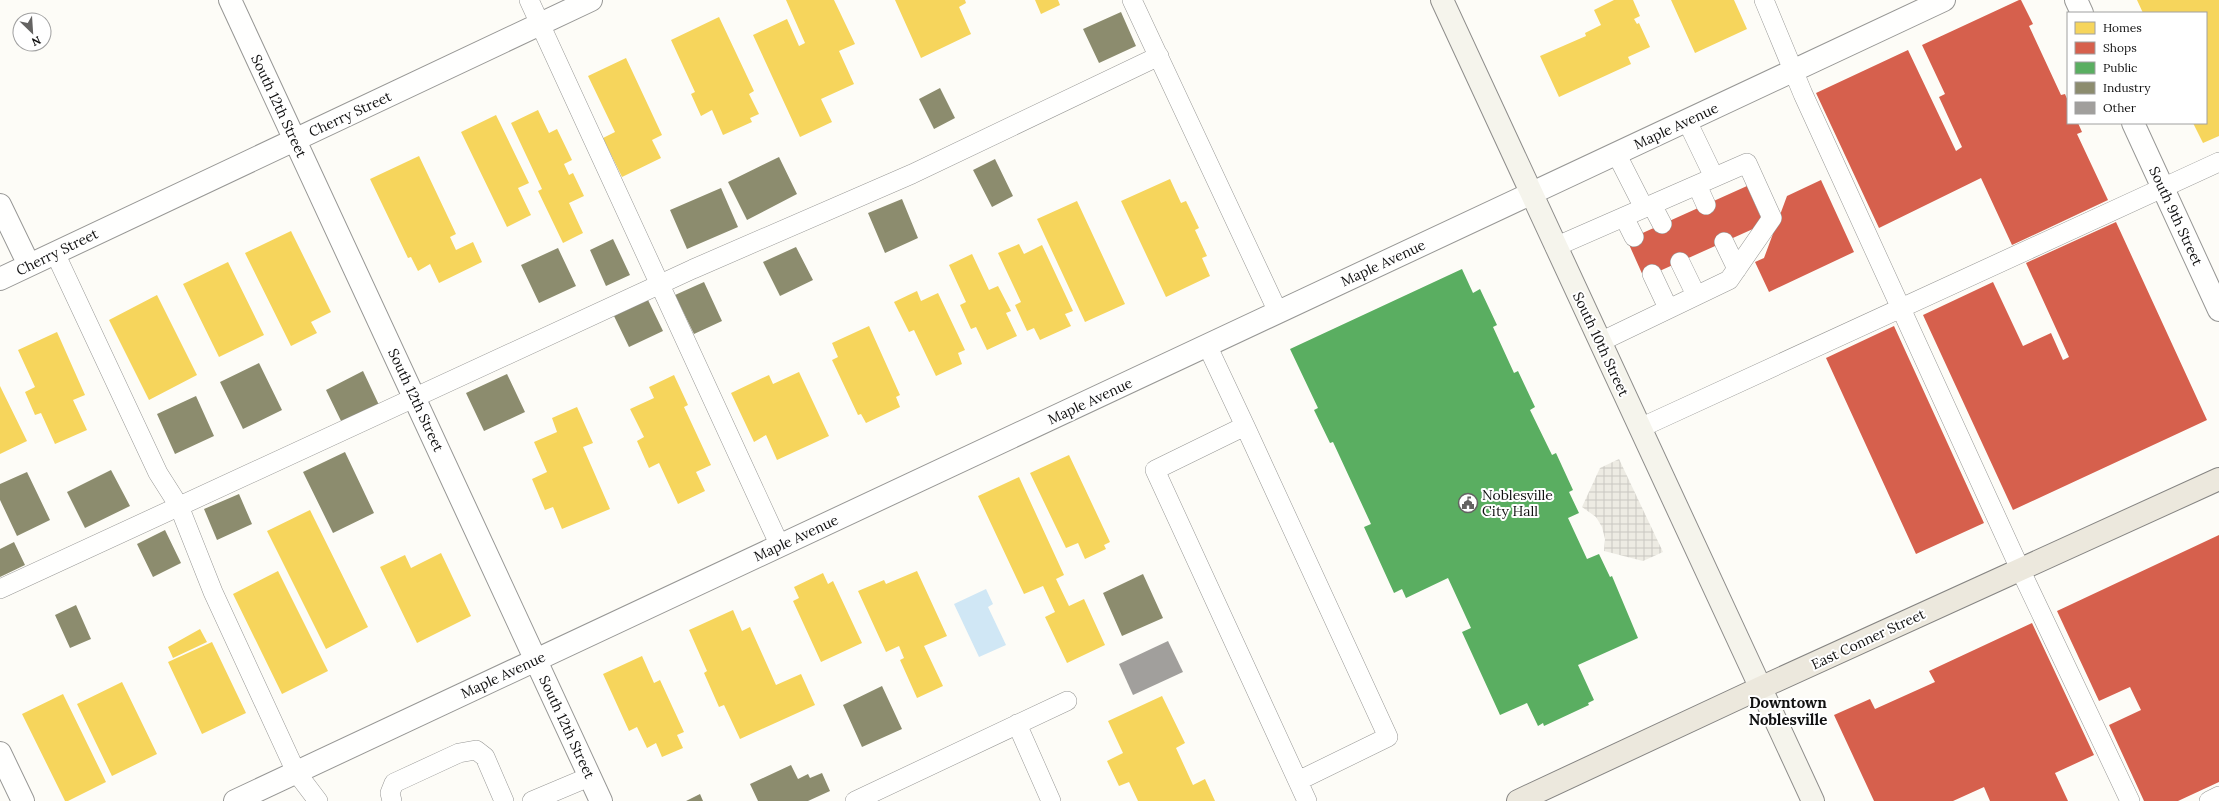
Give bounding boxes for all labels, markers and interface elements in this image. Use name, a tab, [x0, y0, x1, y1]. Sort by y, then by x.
north arrow	[12, 12, 52, 52]
legend	[2067, 12, 2207, 124]
text: Homes	[2103, 20, 2142, 35]
text: N	[29, 33, 43, 49]
text: Shops	[2103, 40, 2137, 55]
street label: South 12th Street	[247, 52, 311, 161]
text: Public	[2103, 60, 2137, 75]
text: Industry	[2103, 80, 2151, 95]
street label: Cherry Street	[306, 87, 395, 141]
street label: Maple Avenue	[1631, 98, 1721, 153]
text: Other	[2103, 100, 2137, 115]
street label: South 9th Street	[2145, 164, 2207, 269]
street label: Cherry Street	[13, 224, 101, 280]
street label: Maple Avenue	[1338, 235, 1428, 290]
street label: South 10th Street	[1569, 289, 1633, 400]
street label: South 12th Street	[384, 346, 448, 455]
street label: Maple Avenue	[1045, 373, 1135, 428]
place label: Noblesville City Hall	[1482, 486, 1553, 520]
public building icon: Noblesville City Hall	[1457, 492, 1479, 514]
street label: Maple Avenue	[751, 510, 841, 565]
street label: East Conner Street	[1808, 605, 1928, 673]
street label: Maple Avenue	[458, 647, 548, 702]
street label: South 12th Street	[535, 673, 599, 782]
district label: Downtown Noblesville	[1749, 693, 1827, 729]

